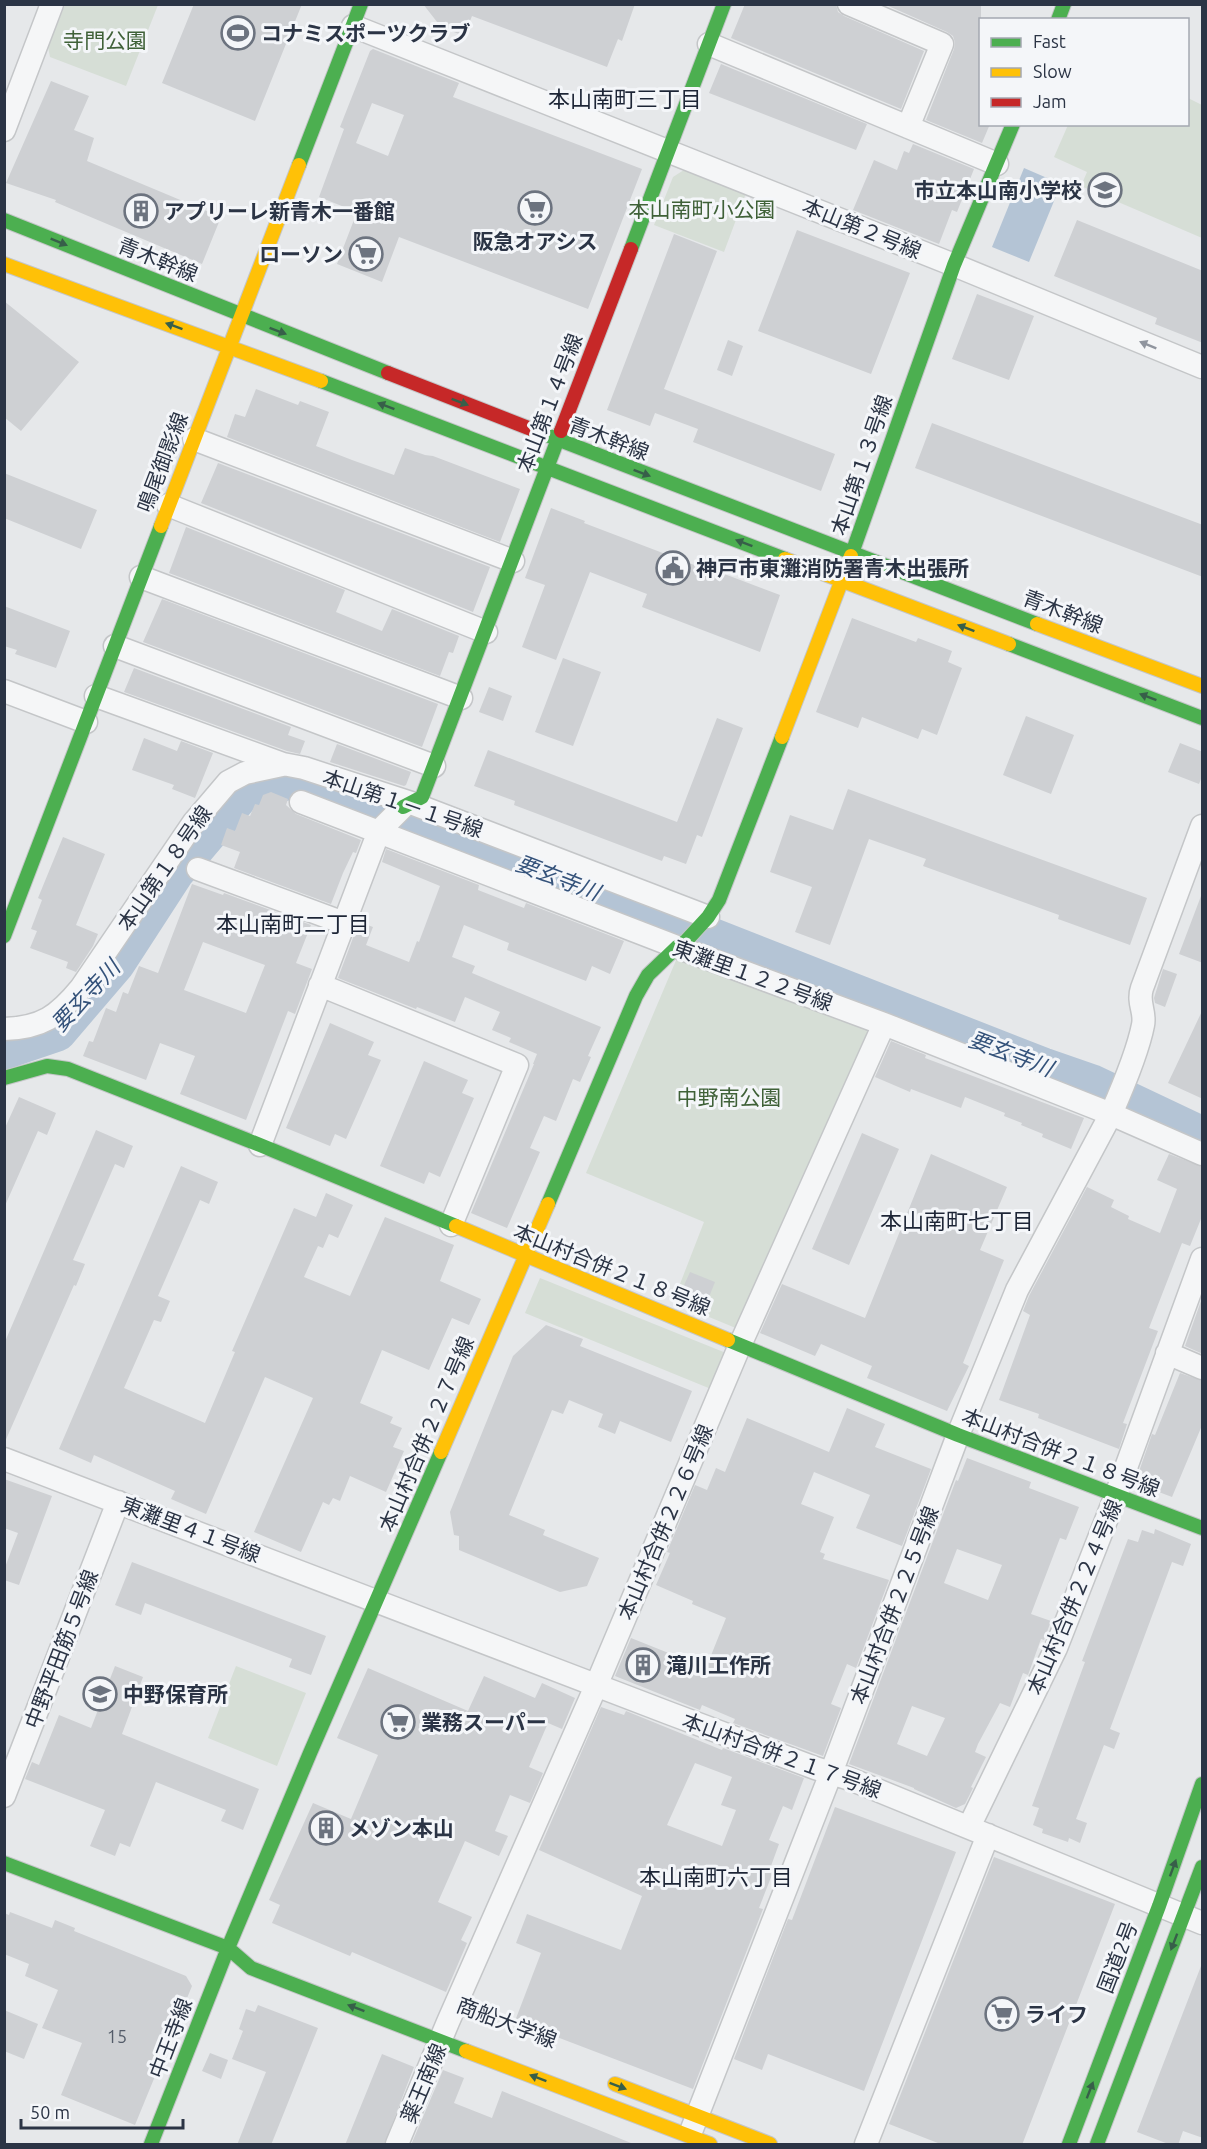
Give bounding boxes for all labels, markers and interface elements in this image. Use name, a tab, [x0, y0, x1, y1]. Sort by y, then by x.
sports icon: コナミスポーツクラブ	[220, 15, 256, 51]
legend	[979, 18, 1189, 126]
place label: コナミスポーツクラブ	[261, 21, 471, 45]
park label: 寺門公園	[63, 28, 147, 52]
text: Fast	[1033, 31, 1066, 51]
text: Slow	[1033, 61, 1072, 81]
district label: 本山南町三丁目	[548, 86, 702, 111]
text: Jam	[1033, 91, 1067, 111]
school or university icon: 市立本山南小学校	[1087, 172, 1123, 208]
place label: 市立本山南小学校	[914, 178, 1082, 202]
supermarket icon: 阪急オアシス	[517, 190, 553, 226]
building icon: アプリーレ新青木一番館	[123, 193, 159, 229]
street label: 本山第２号線	[799, 193, 925, 263]
park label: 本山南町小公園	[629, 197, 776, 221]
place label: アプリーレ新青木一番館	[164, 199, 395, 223]
place label: 阪急オアシス	[472, 229, 598, 253]
street label: 青木幹線	[115, 232, 201, 286]
supermarket icon: ローソン	[348, 236, 384, 272]
one-way arrow	[50, 237, 68, 247]
place label: ローソン	[259, 242, 343, 266]
one-way arrow	[165, 321, 183, 330]
one-way arrow	[270, 326, 288, 336]
street label: 本山第１４号線	[511, 330, 587, 476]
one-way arrow	[1139, 340, 1157, 350]
street label: 本山第１３号線	[826, 392, 896, 538]
one-way arrow	[451, 398, 469, 407]
one-way arrow	[376, 401, 394, 411]
street label: 鳴尾御影線	[132, 409, 192, 515]
street label: 青木幹線	[565, 412, 653, 464]
one-way arrow	[633, 468, 651, 478]
one-way arrow	[735, 538, 753, 548]
public building icon: 神戸市東灘消防署青木出張所	[655, 550, 691, 586]
place label: 神戸市東灘消防署青木出張所	[696, 556, 969, 580]
street label: 青木幹線	[1019, 585, 1107, 637]
one-way arrow	[957, 622, 975, 632]
one-way arrow	[1139, 692, 1157, 702]
street label: 本山第１－１号線	[320, 764, 486, 842]
street label: 本山第１８号線	[112, 801, 216, 935]
water label: 要玄寺川	[512, 850, 605, 905]
district label: 本山南町二丁目	[216, 911, 370, 936]
street label: 東灘里１２２号線	[670, 935, 836, 1015]
water label: 要玄寺川	[46, 953, 126, 1036]
water label: 要玄寺川	[965, 1026, 1058, 1081]
park label: 中野南公園	[677, 1085, 782, 1109]
district label: 本山南町七丁目	[880, 1208, 1034, 1233]
street label: 本山村合併２１８号線	[510, 1219, 714, 1319]
street label: 本山村合併２２７号線	[374, 1333, 478, 1535]
street label: 本山村合併２１８号線	[959, 1403, 1163, 1501]
street label: 本山村合併２２６号線	[613, 1421, 717, 1623]
street label: 東灘里４１号線	[118, 1491, 264, 1567]
street label: 本山村合併２２４号線	[1022, 1496, 1126, 1698]
street label: 本山村合併２２５号線	[845, 1503, 943, 1707]
street label: 中野平田筋５号線	[20, 1566, 102, 1732]
building icon: 滝川工作所	[625, 1647, 661, 1683]
place label: 滝川工作所	[666, 1653, 771, 1677]
school or university icon: 中野保育所	[82, 1676, 118, 1712]
place label: 中野保育所	[123, 1682, 228, 1706]
supermarket icon: 業務スーパー	[380, 1704, 416, 1740]
street label: 本山村合併２１７号線	[679, 1708, 885, 1802]
place label: 業務スーパー	[421, 1710, 547, 1734]
building icon: メゾン本山	[308, 1810, 344, 1846]
place label: メゾン本山	[349, 1816, 454, 1840]
one-way arrow	[1168, 1859, 1178, 1877]
district label: 本山南町六丁目	[639, 1864, 793, 1889]
street label: 国道2号	[1092, 1918, 1142, 1996]
one-way arrow	[1169, 1933, 1179, 1951]
street label: 商船大学線	[454, 1992, 560, 2052]
street label: 中王寺線	[144, 1994, 196, 2082]
supermarket icon: ライフ	[984, 1996, 1020, 2032]
place label: ライフ	[1025, 2002, 1088, 2026]
one-way arrow	[347, 2003, 365, 2012]
house number: 15	[107, 2026, 127, 2046]
street label: 薬王南線	[396, 2040, 450, 2126]
one-way arrow	[529, 2073, 547, 2082]
one-way arrow	[609, 2081, 627, 2091]
one-way arrow	[1085, 2081, 1095, 2099]
scale bar	[21, 2092, 183, 2130]
text: 50 m	[30, 2102, 70, 2122]

